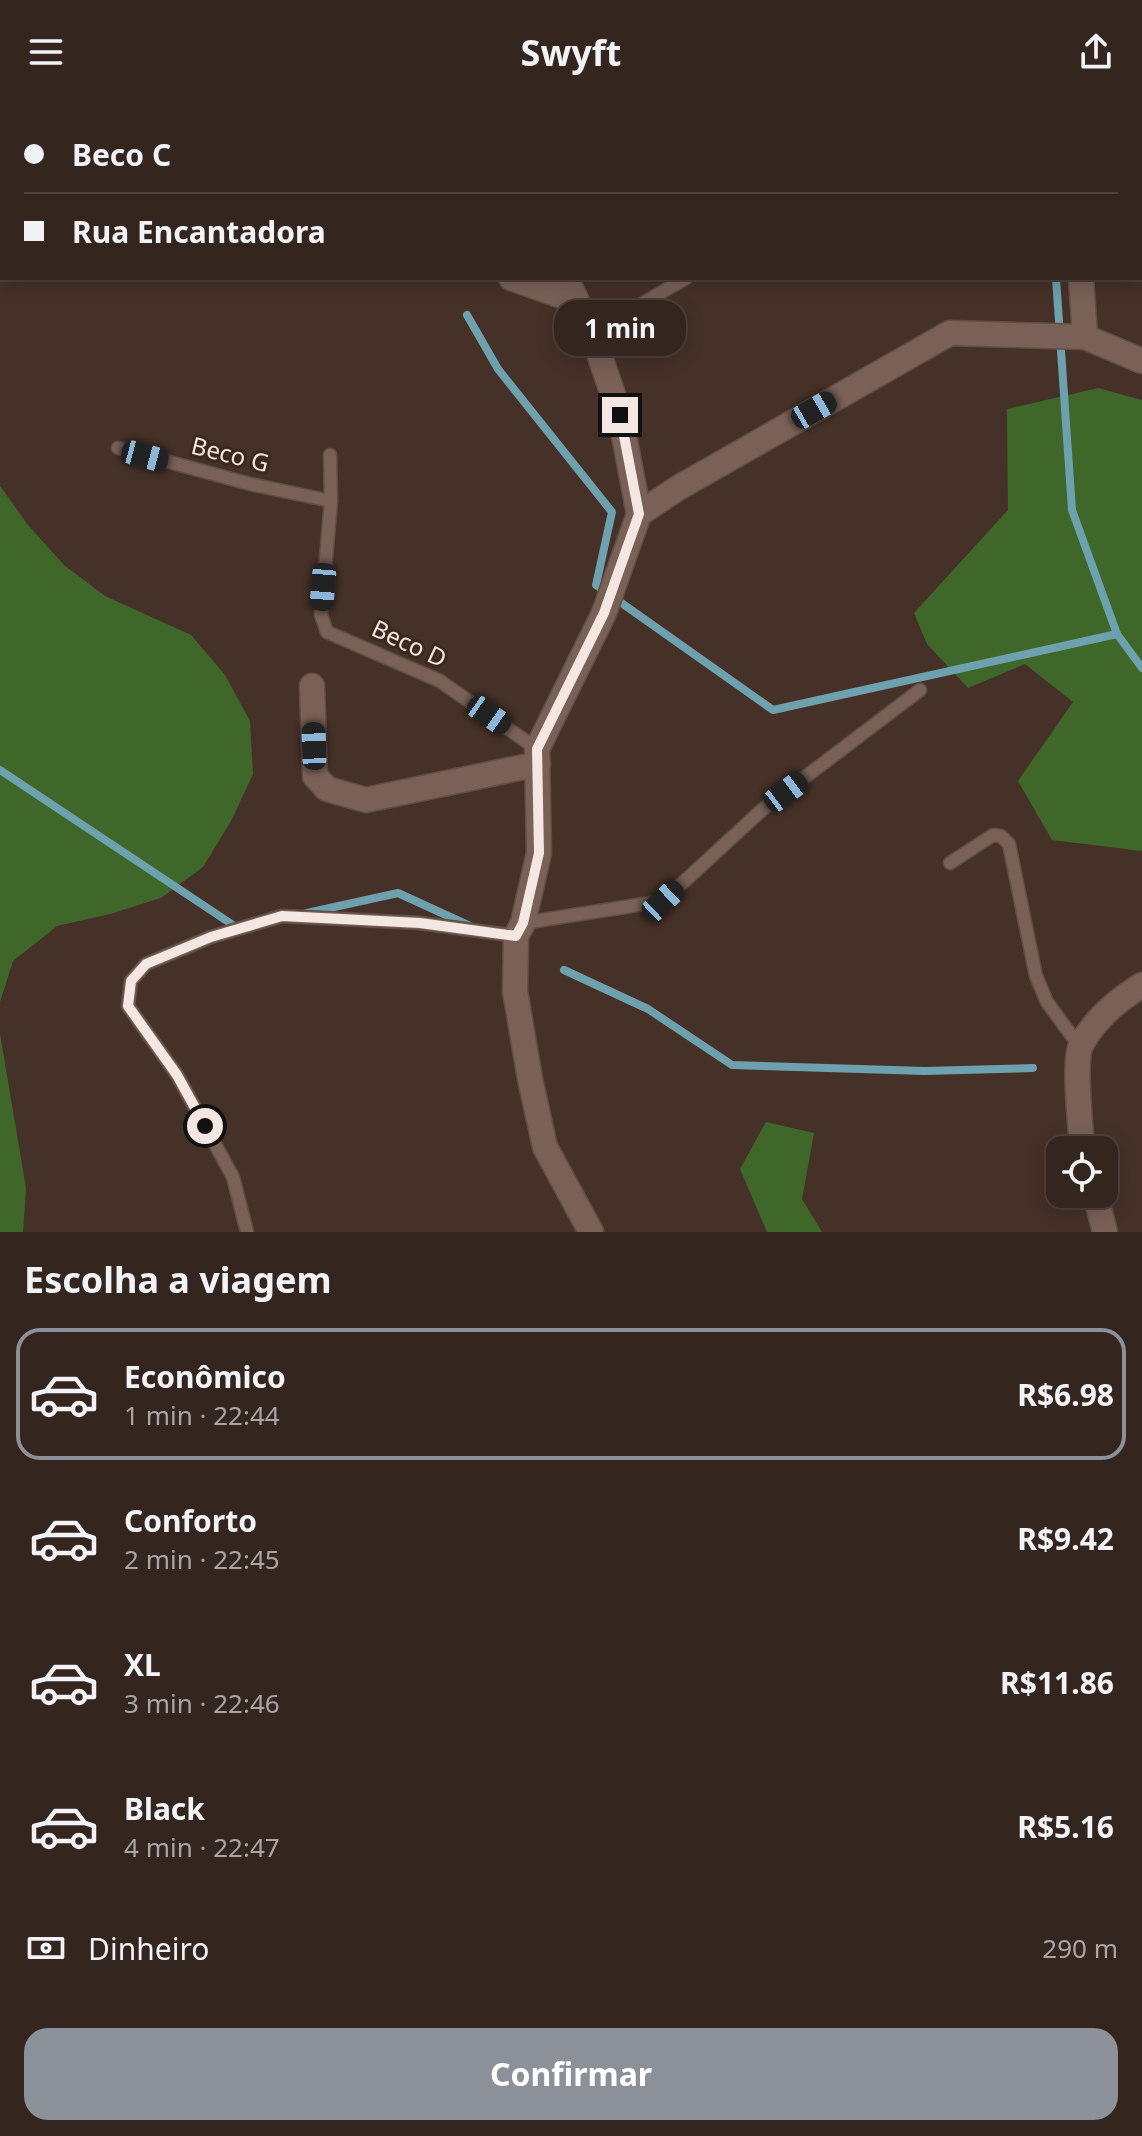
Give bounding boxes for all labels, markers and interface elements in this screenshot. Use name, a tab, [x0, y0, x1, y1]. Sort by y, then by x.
text: Swyft	[521, 28, 621, 77]
icon: menu	[24, 30, 68, 74]
icon: share	[1074, 30, 1118, 74]
text: Beco C	[72, 134, 171, 175]
text: Rua Encantadora	[72, 211, 326, 252]
callout: 1 min	[554, 299, 686, 355]
text: 1 min	[584, 310, 656, 346]
car	[787, 388, 841, 432]
route end	[602, 397, 638, 433]
street label: Beco G	[188, 428, 273, 479]
car	[119, 438, 171, 474]
car	[309, 562, 337, 612]
street label: Beco D	[367, 611, 452, 674]
car	[462, 691, 516, 739]
car	[301, 722, 327, 770]
car	[760, 768, 812, 816]
car	[637, 876, 689, 926]
route start	[187, 1108, 223, 1144]
map controls	[1046, 1136, 1118, 1208]
button: locate	[1046, 1136, 1118, 1208]
text: Escolha a viagem	[24, 1255, 332, 1304]
text: Econômico	[124, 1356, 286, 1397]
icon: car	[28, 1358, 100, 1430]
text: R$6.98	[1017, 1374, 1114, 1415]
text: 1 min · 22:44	[124, 1397, 280, 1433]
text: Conforto	[124, 1500, 257, 1541]
icon: car	[28, 1502, 100, 1574]
text: R$9.42	[1017, 1518, 1114, 1559]
text: 2 min · 22:45	[124, 1541, 280, 1577]
text: XL	[124, 1644, 161, 1685]
icon: car	[28, 1646, 100, 1718]
text: R$11.86	[1000, 1662, 1114, 1703]
text: 3 min · 22:46	[124, 1685, 280, 1721]
text: Black	[124, 1788, 205, 1829]
icon: car	[28, 1790, 100, 1862]
text: R$5.16	[1017, 1806, 1114, 1847]
text: 4 min · 22:47	[124, 1829, 280, 1865]
icon: cash	[24, 1926, 68, 1970]
text: Dinheiro	[88, 1928, 209, 1969]
text: 290 m	[1042, 1930, 1118, 1966]
button: Confirmar	[24, 2028, 1118, 2120]

